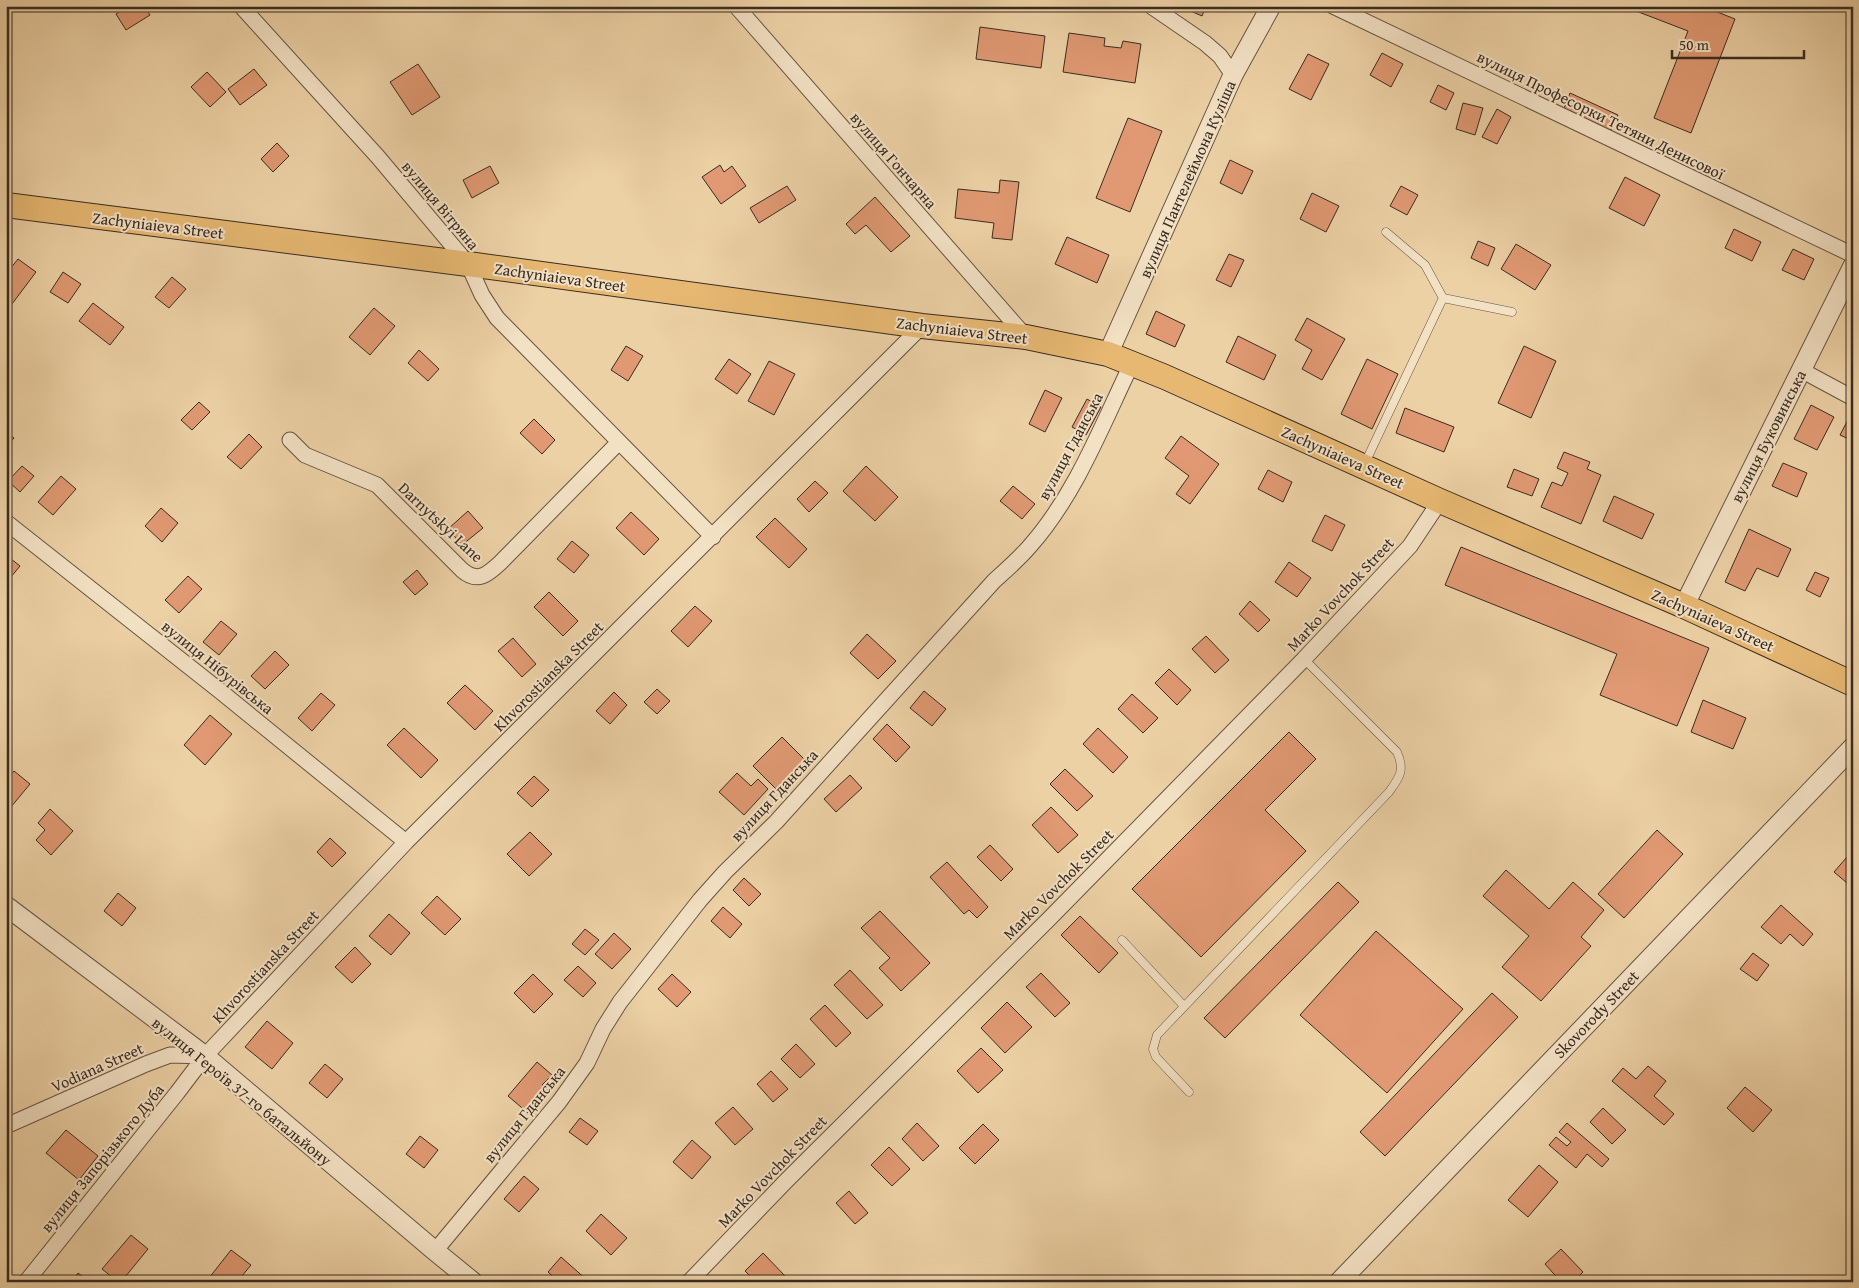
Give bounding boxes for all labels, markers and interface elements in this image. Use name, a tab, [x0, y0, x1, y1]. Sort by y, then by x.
scale bar	[1672, 28, 1804, 60]
text: 50 m	[1679, 34, 1710, 55]
street label: вулиця Професорки Тетяни Денисової	[1473, 44, 1729, 186]
street label: вулиця Пантелеймона Куліша	[1132, 76, 1242, 282]
street label: вулиця Гончарна	[845, 106, 943, 214]
street label: вулиця Вітряна	[396, 155, 486, 255]
street label: Zachyniaieva Street	[91, 205, 225, 245]
street label: Zachyniaieva Street	[493, 256, 627, 298]
street label: Zachyniaieva Street	[895, 310, 1029, 350]
street label: вулиця Буковинська	[1724, 365, 1812, 506]
street label: вулиця Гданська	[1031, 387, 1109, 504]
street label: Zachyniaieva Street	[1278, 419, 1409, 495]
street label: Darnytskyi Lane	[393, 476, 489, 568]
street label: Marko Vovchok Street	[1281, 531, 1400, 656]
street label: Zachyniaieva Street	[1648, 582, 1779, 658]
street label: вулиця Нібурівська	[157, 614, 279, 720]
street label: Khvorostianska Street	[487, 615, 609, 737]
street label: вулиця Гданська	[725, 743, 824, 847]
street label: Marko Vovchok Street	[997, 823, 1119, 945]
street label: Khvorostianska Street	[206, 903, 324, 1028]
street label: Skovorody Street	[1548, 964, 1645, 1063]
street label: вулиця Героїв 37-го батальйону	[147, 1011, 337, 1171]
street label: Vodiana Street	[47, 1036, 147, 1098]
street label: вулиця Гданська	[477, 1060, 571, 1168]
street label: вулиця Запорізького Дуба	[34, 1078, 170, 1237]
street label: Marko Vovchok Street	[712, 1109, 832, 1233]

